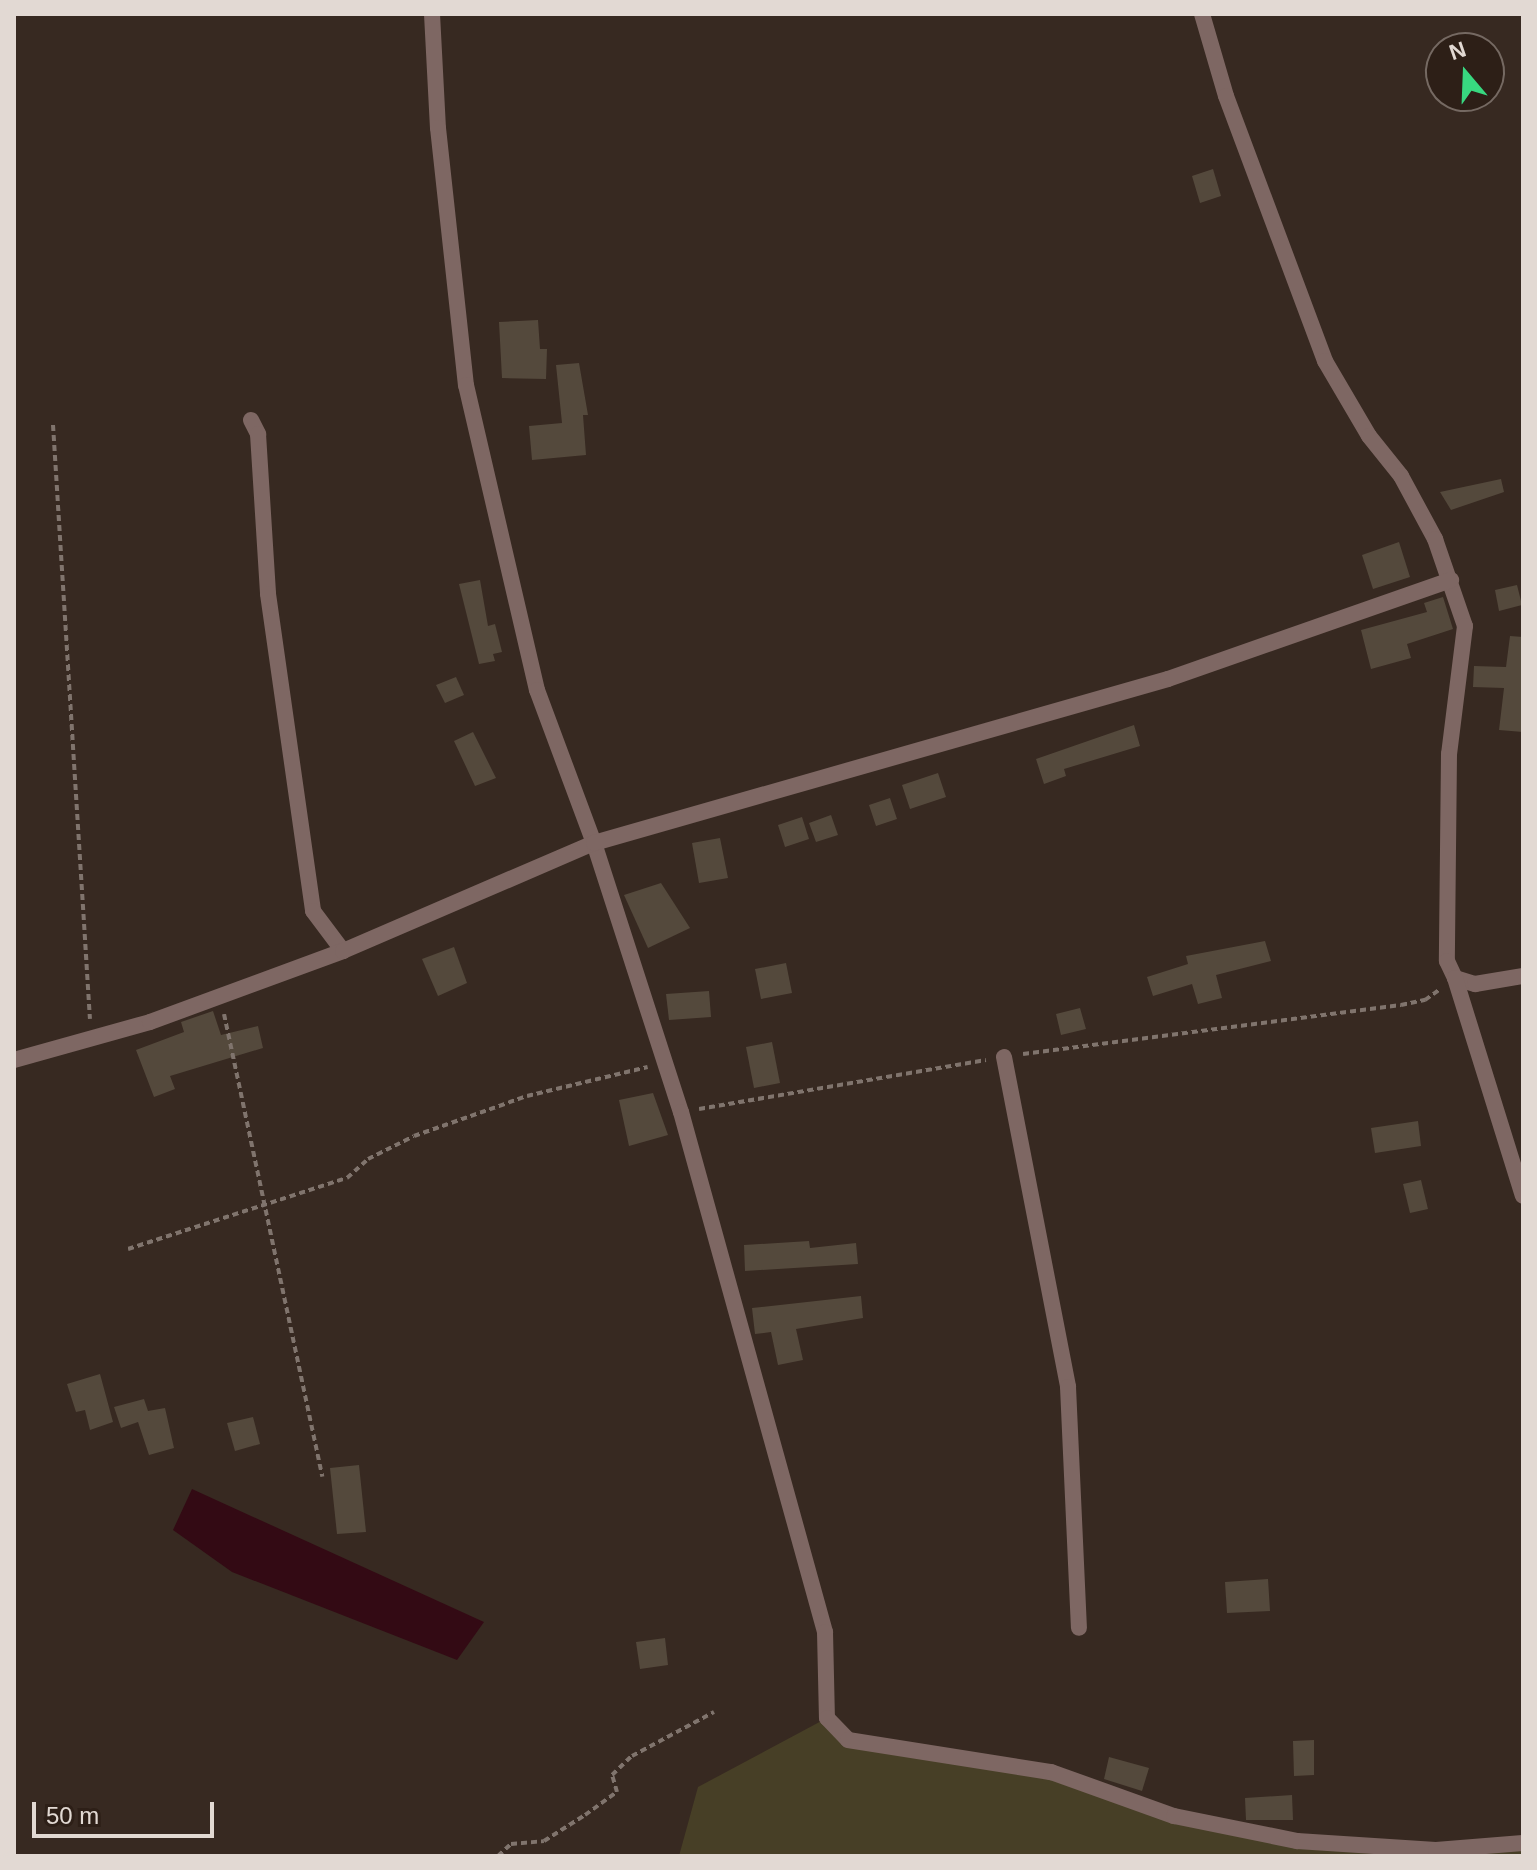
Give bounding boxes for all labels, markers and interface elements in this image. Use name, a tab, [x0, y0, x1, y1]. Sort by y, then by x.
north arrow	[1425, 32, 1505, 112]
text: N	[1446, 36, 1469, 65]
scale bar	[36, 1786, 218, 1836]
text: 50 m	[46, 1802, 99, 1829]

